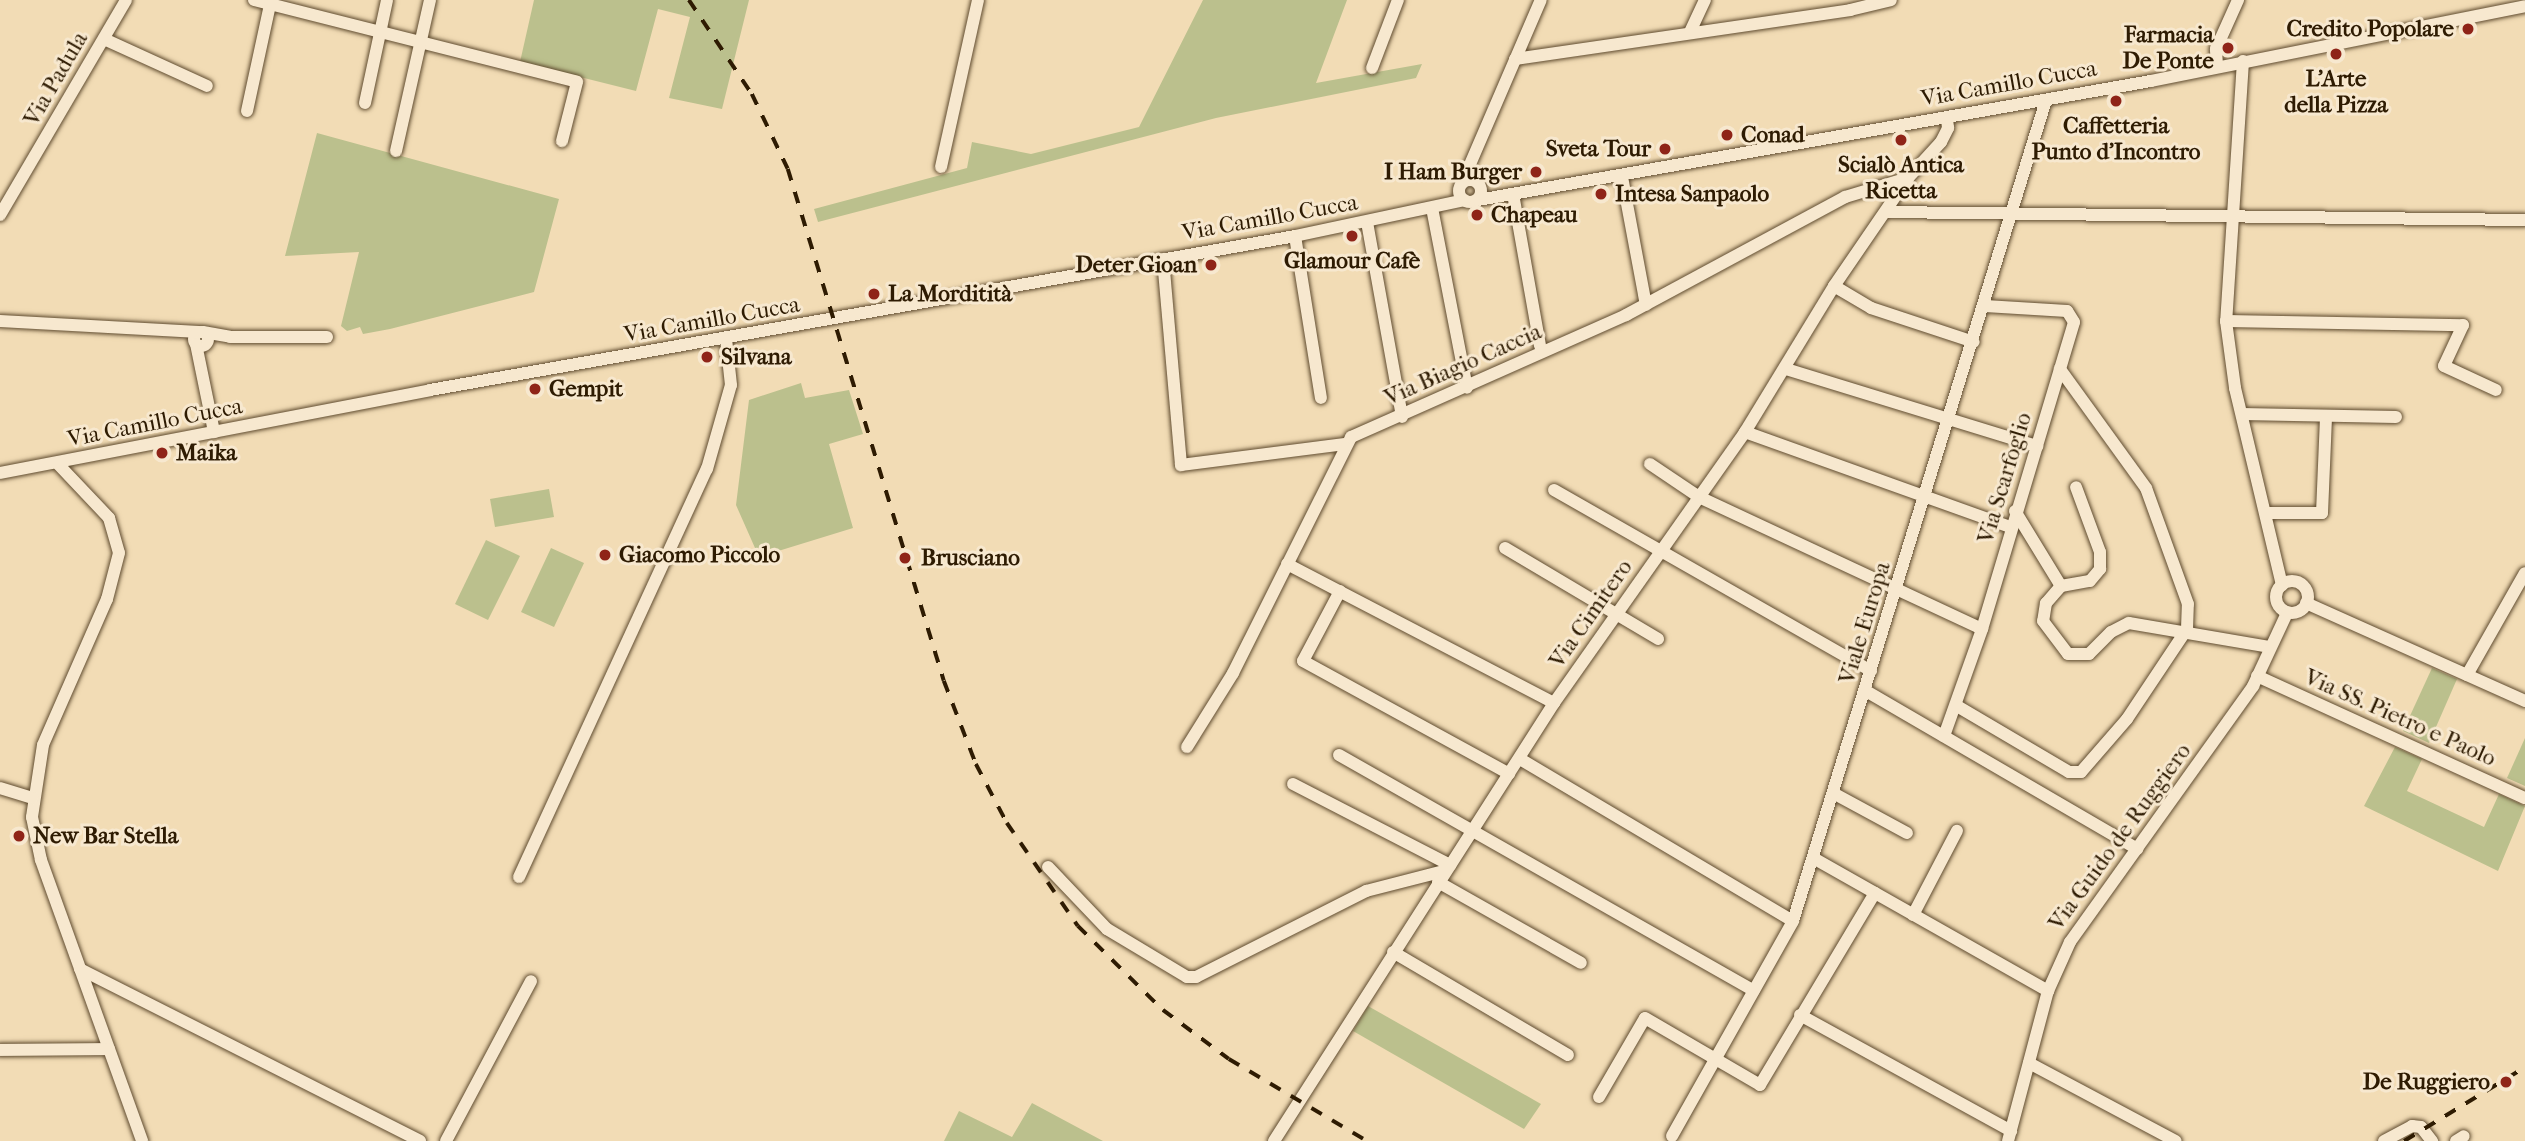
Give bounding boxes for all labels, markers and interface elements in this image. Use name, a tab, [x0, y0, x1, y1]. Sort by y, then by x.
place label: Credito Popolare	[2287, 15, 2454, 43]
place label: Farmacia De Ponte	[2122, 21, 2214, 75]
marker: Credito Popolare	[2460, 21, 2476, 37]
street label: Via Padula	[18, 27, 94, 131]
marker: Farmacia De Ponte	[2220, 40, 2236, 56]
marker: L'Arte della Pizza	[2328, 46, 2344, 62]
street label: Via Camillo Cucca	[1919, 55, 2099, 113]
place label: L'Arte della Pizza	[2284, 65, 2388, 119]
marker: Caffetteria Punto d'Incontro	[2108, 93, 2124, 109]
place label: Caffetteria Punto d'Incontro	[2032, 112, 2200, 166]
place label: Conad	[1741, 121, 1805, 149]
marker: Conad	[1719, 127, 1735, 143]
marker: Scialò Antica Ricetta	[1893, 132, 1909, 148]
place label: Sveta Tour	[1546, 135, 1651, 163]
marker: Sveta Tour	[1657, 141, 1673, 157]
place label: Scialò Antica Ricetta	[1838, 151, 1964, 205]
place label: I Ham Burger	[1384, 158, 1522, 186]
marker: I Ham Burger	[1528, 164, 1544, 180]
place label: Intesa Sanpaolo	[1615, 180, 1769, 208]
marker: Intesa Sanpaolo	[1593, 186, 1609, 202]
street label: Via Camillo Cucca	[1180, 189, 1360, 247]
place label: Chapeau	[1491, 201, 1577, 229]
marker: Chapeau	[1469, 207, 1485, 223]
marker: Glamour Cafè	[1344, 228, 1360, 244]
place label: Glamour Cafè	[1284, 247, 1420, 275]
place label: Deter Gioan	[1075, 251, 1197, 279]
marker: Deter Gioan	[1203, 257, 1219, 273]
place label: La Morditità	[888, 280, 1012, 308]
marker: La Morditità	[866, 286, 882, 302]
street label: Via Camillo Cucca	[622, 291, 802, 349]
street label: Via Biagio Caccia	[1380, 318, 1546, 412]
place label: Silvana	[721, 343, 792, 371]
marker: Silvana	[699, 349, 715, 365]
place label: Gempit	[549, 375, 623, 403]
marker: Gempit	[527, 381, 543, 397]
street label: Via Camillo Cucca	[65, 392, 245, 454]
street label: Via Scarfoglio	[1972, 409, 2038, 547]
place label: Maika	[176, 439, 237, 467]
marker: Maika	[154, 445, 170, 461]
place label: Giacomo Piccolo	[619, 541, 780, 569]
place label: Brusciano	[921, 544, 1020, 572]
marker: Giacomo Piccolo	[597, 547, 613, 563]
marker: Brusciano	[895, 548, 915, 568]
street label: Via Cimitero	[1544, 554, 1638, 674]
street label: Viale Europa	[1833, 559, 1897, 687]
street label: Via SS. Pietro e Paolo	[2300, 663, 2500, 773]
street label: Via Guido de Ruggiero	[2043, 738, 2197, 936]
place label: New Bar Stella	[33, 822, 178, 850]
marker: New Bar Stella	[11, 828, 27, 844]
place label: De Ruggiero	[2363, 1068, 2490, 1096]
marker: De Ruggiero	[2496, 1072, 2516, 1092]

